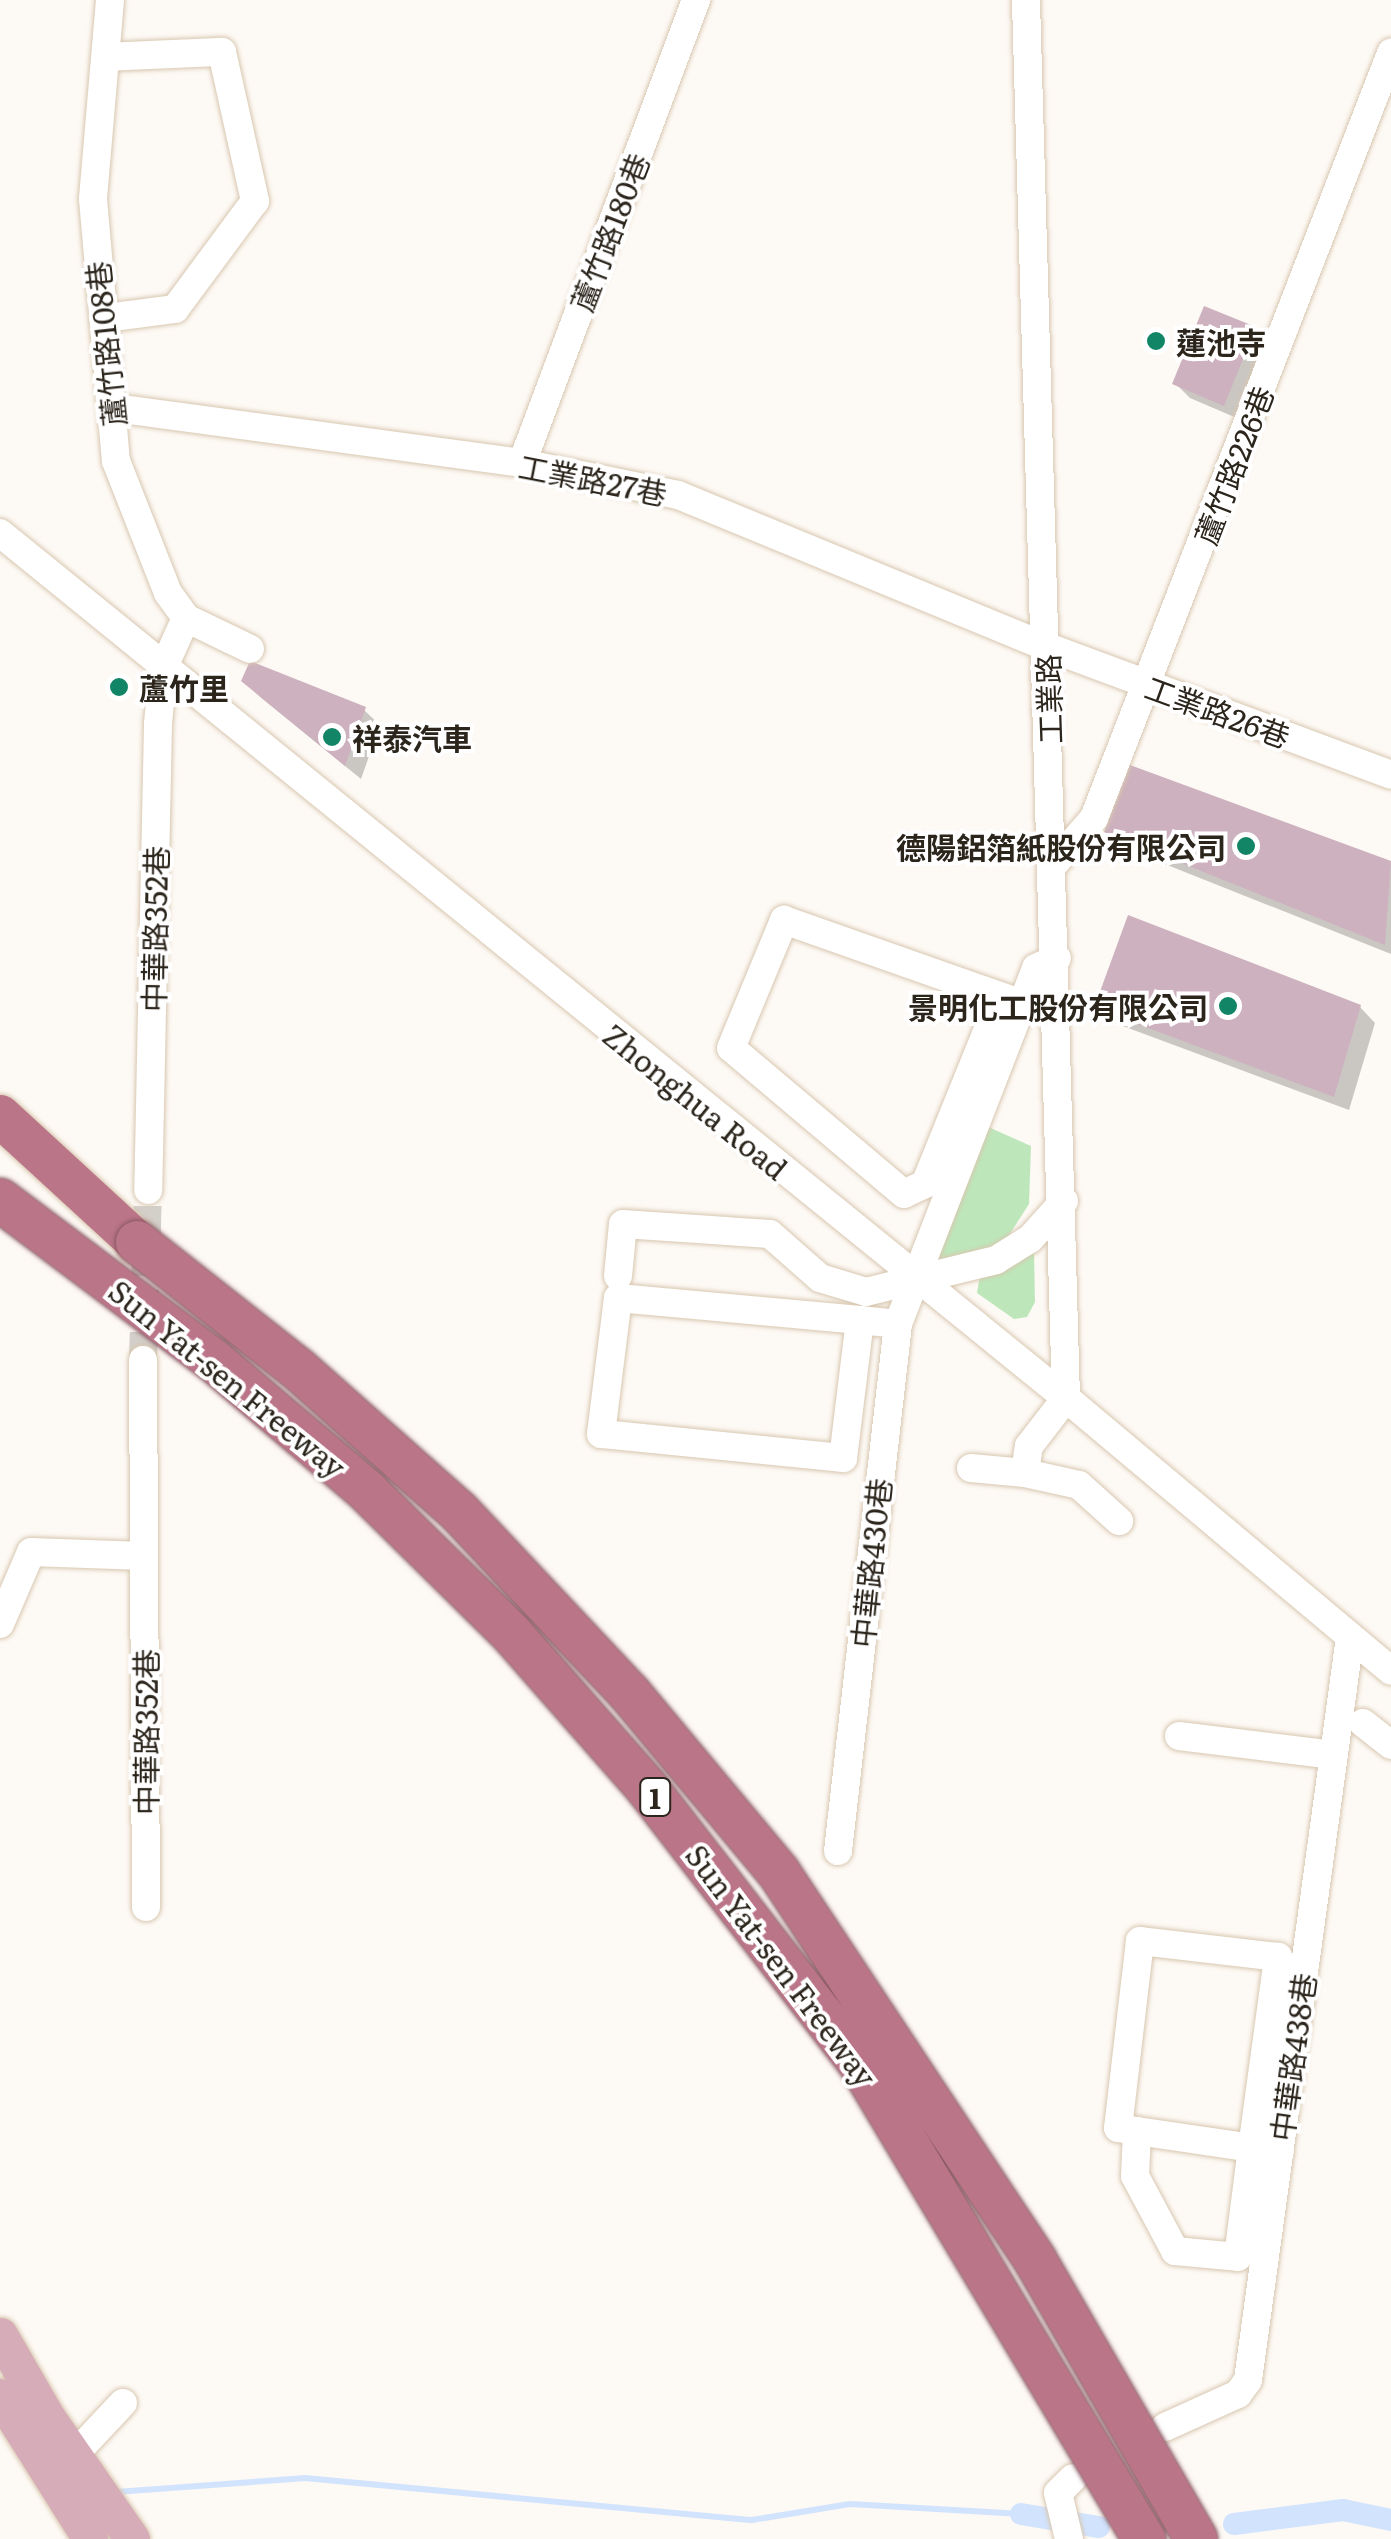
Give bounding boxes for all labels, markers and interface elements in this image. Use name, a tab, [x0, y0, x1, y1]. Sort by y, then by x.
street label: 蘆竹路180巷	[562, 148, 656, 316]
street label: 蘆竹路108巷	[78, 260, 132, 428]
place label: 蓮池寺	[1176, 323, 1266, 359]
marker: 蓮池寺	[1145, 330, 1167, 352]
street label: 蘆竹路226巷	[1186, 381, 1280, 549]
street label: 工業路27巷	[516, 447, 670, 511]
street label: 工業路	[1028, 653, 1068, 745]
street label: 工業路26巷	[1141, 668, 1295, 754]
place label: 蘆竹里	[139, 669, 229, 705]
marker: 蘆竹里	[108, 676, 130, 698]
place label: 祥泰汽車	[352, 719, 472, 755]
marker: 祥泰汽車	[321, 726, 343, 748]
place label: 德陽鋁箔紙股份有限公司	[896, 828, 1226, 864]
marker: 德陽鋁箔紙股份有限公司	[1235, 835, 1257, 857]
street label: 中華路352巷	[135, 846, 173, 1012]
place label: 景明化工股份有限公司	[908, 988, 1208, 1024]
marker: 景明化工股份有限公司	[1217, 995, 1239, 1017]
street label: Zhonghua Road	[597, 1016, 795, 1186]
street label: Sun Yat-sen Freeway	[103, 1272, 353, 1484]
street label: 中華路430巷	[843, 1477, 897, 1649]
street label: 中華路352巷	[127, 1649, 163, 1815]
road number: 1	[638, 1774, 672, 1820]
street label: Sun Yat-sen Freeway	[679, 1837, 885, 2093]
street label: 中華路438巷	[1262, 1971, 1322, 2143]

